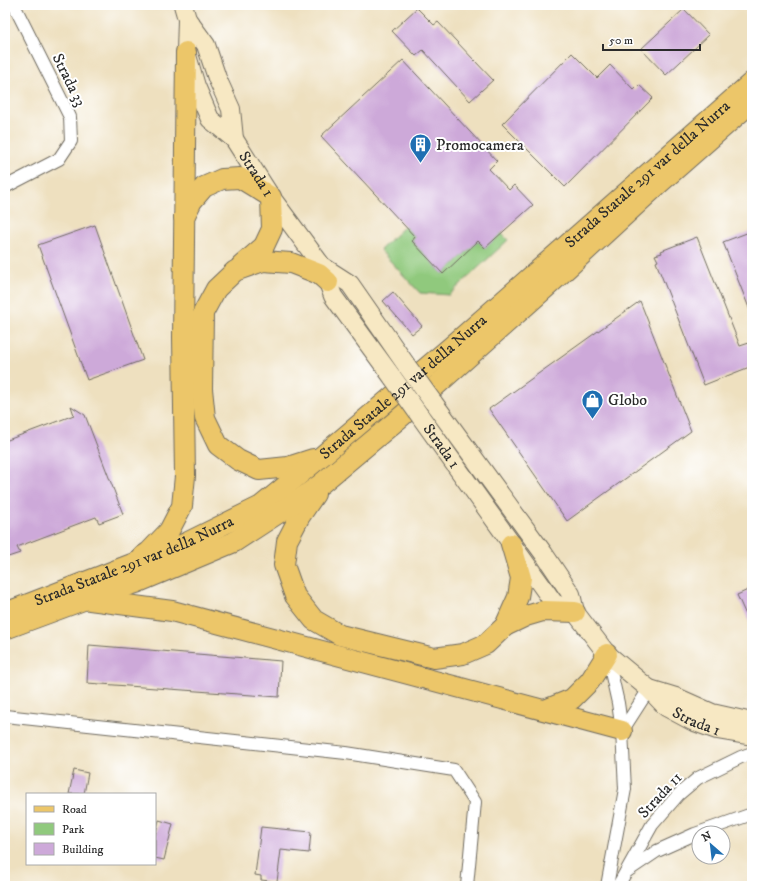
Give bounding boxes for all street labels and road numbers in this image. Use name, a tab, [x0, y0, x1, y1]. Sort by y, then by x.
street label: Strada 33	[48, 50, 90, 110]
street label: Strada Statale 291 var della Nurra	[561, 96, 734, 252]
street label: Strada 1	[234, 147, 278, 201]
street label: Strada Statale 291 var della Nurra	[315, 310, 491, 464]
street label: Strada 1	[419, 420, 464, 472]
street label: Strada Statale 291 var della Nurra	[31, 511, 237, 611]
street label: Strada 1	[669, 702, 723, 740]
street label: Strada 11	[634, 768, 687, 822]

